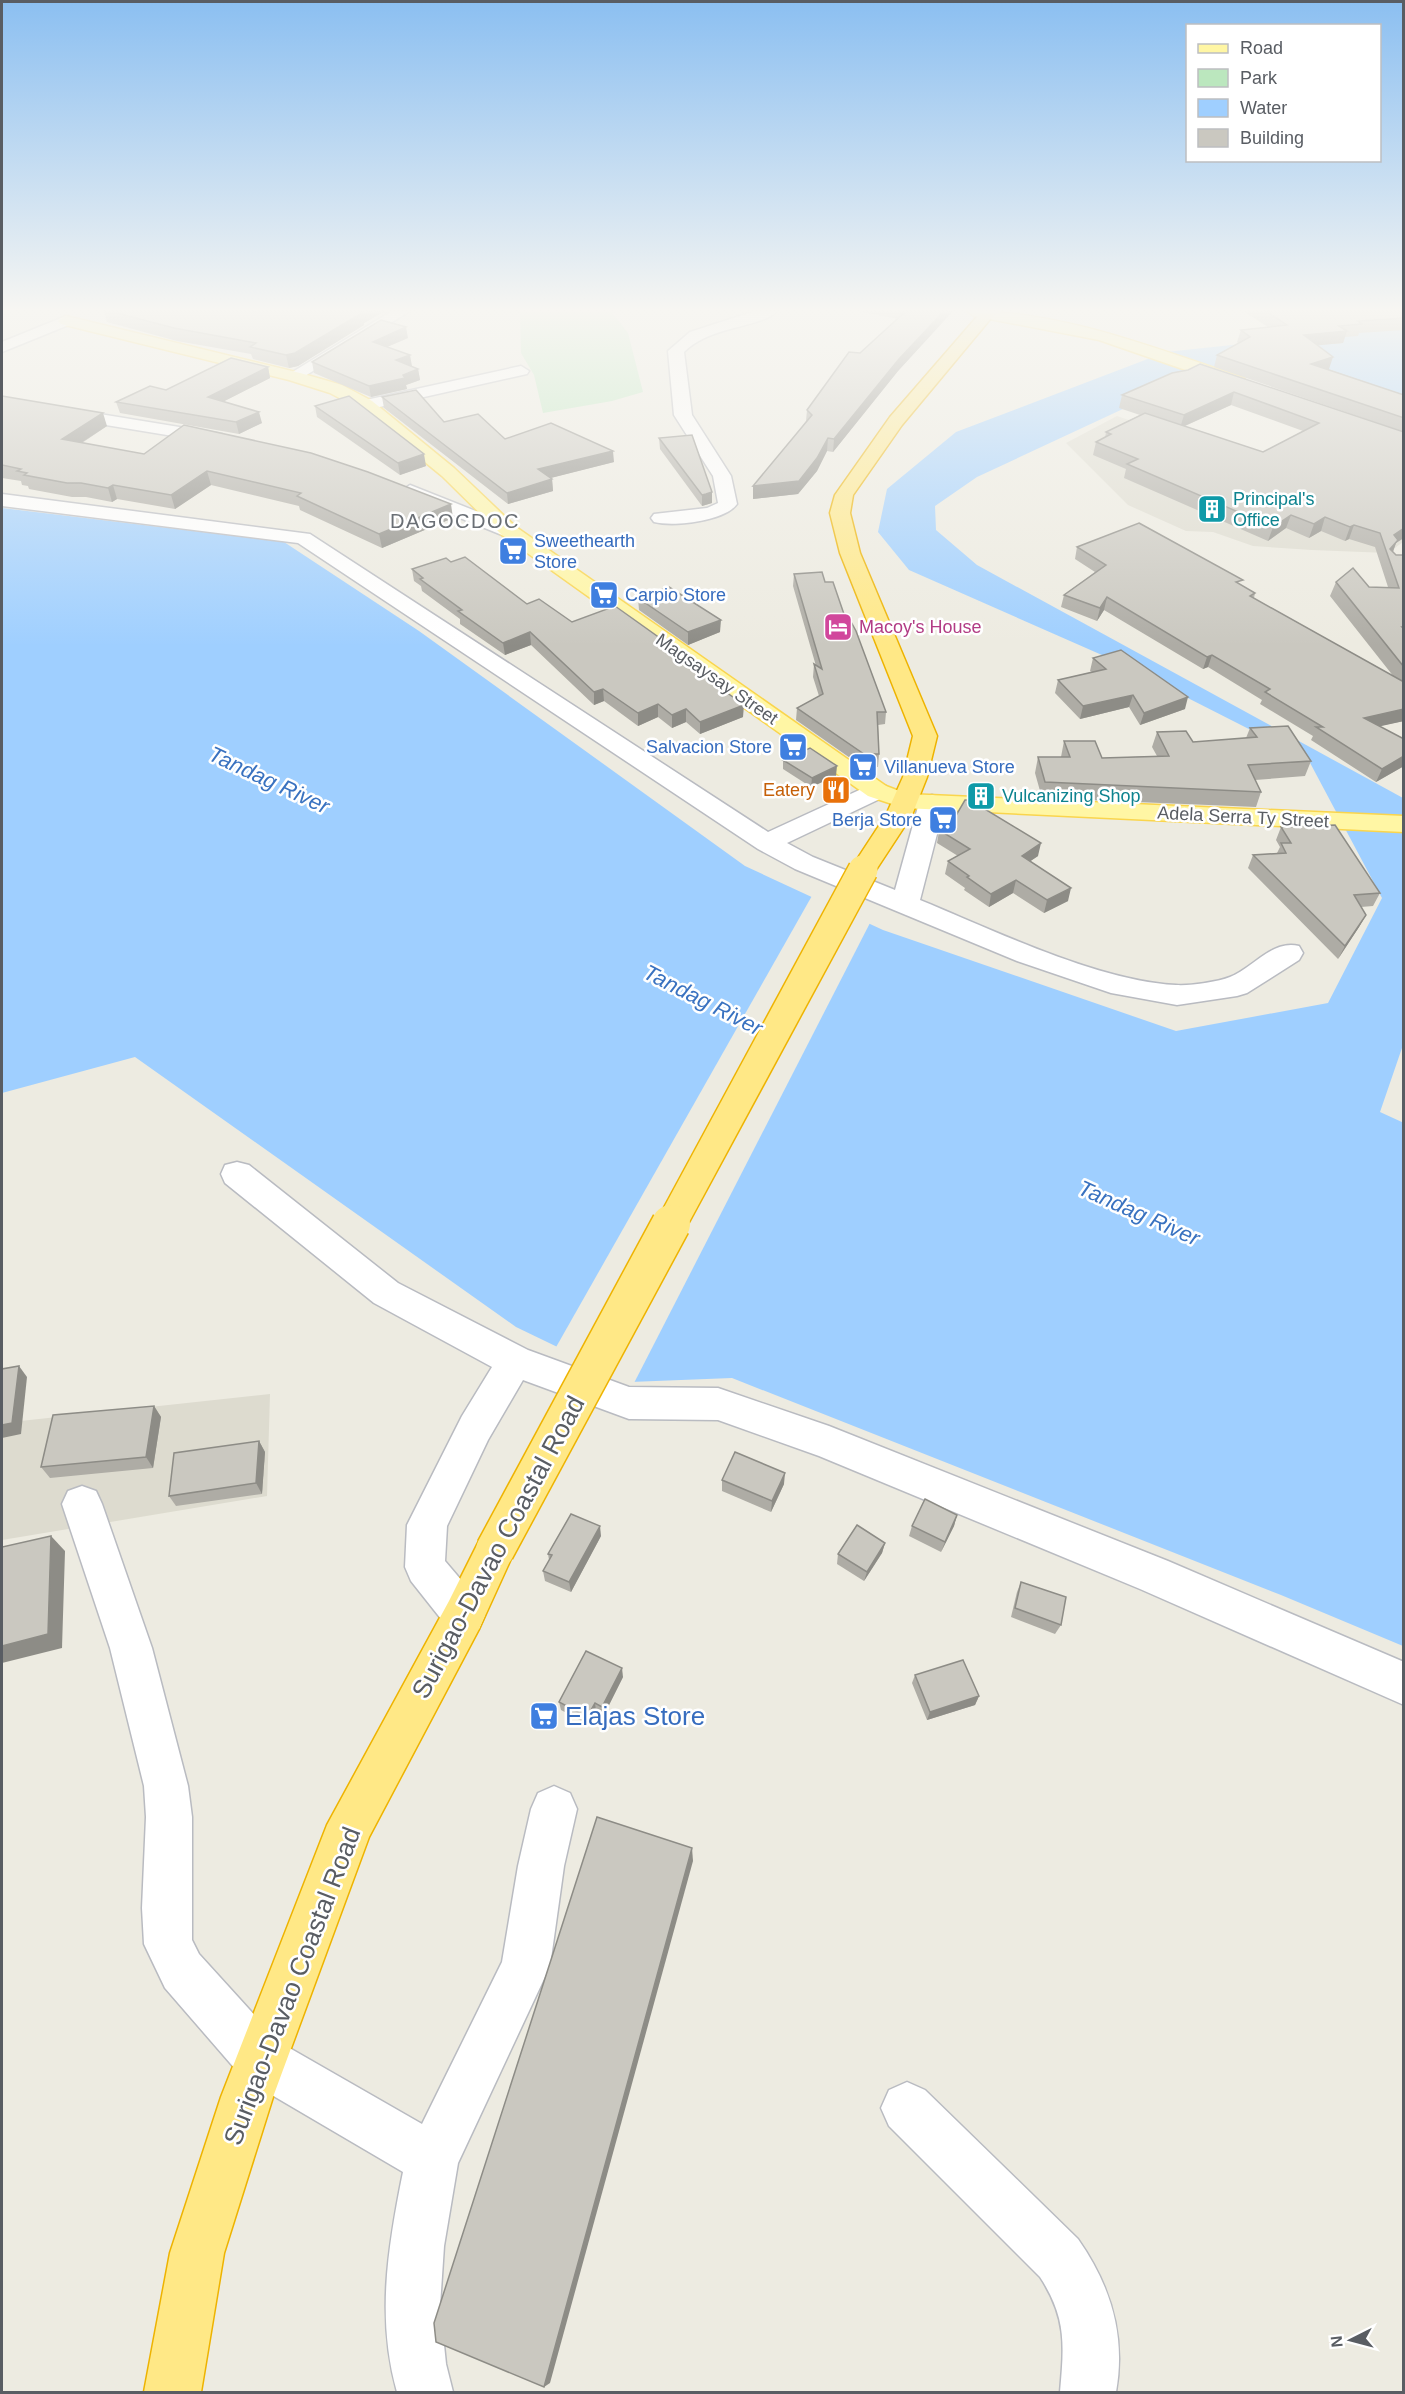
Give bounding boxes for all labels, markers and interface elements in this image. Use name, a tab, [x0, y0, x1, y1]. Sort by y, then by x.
legend	[1186, 24, 1381, 162]
text: Road	[1240, 38, 1283, 58]
text: Park	[1240, 68, 1278, 88]
text: Water	[1240, 98, 1287, 118]
text: Building	[1240, 128, 1304, 148]
place label: Principal's Office	[1233, 489, 1314, 530]
building icon: Principal's Office	[1196, 493, 1228, 525]
district label: DAGOCDOC	[390, 510, 520, 532]
place label: Sweethearth Store	[534, 531, 635, 572]
supermarket icon: Sweethearth Store	[497, 535, 529, 567]
supermarket icon: Carpio Store	[588, 579, 620, 611]
place label: Carpio Store	[625, 585, 726, 605]
hotel icon: Macoy's House	[822, 611, 854, 643]
place label: Macoy's House	[859, 617, 981, 637]
street label: Magsaysay Street	[652, 629, 782, 729]
supermarket icon: Salvacion Store	[777, 731, 809, 763]
place label: Salvacion Store	[646, 737, 772, 757]
water label: Tandag River	[205, 741, 335, 820]
supermarket icon: Villanueva Store	[847, 751, 879, 783]
place label: Villanueva Store	[884, 757, 1015, 777]
restaurant icon: Eatery	[820, 774, 852, 806]
place label: Eatery	[763, 780, 815, 800]
building icon: Vulcanizing Shop	[965, 780, 997, 812]
place label: Vulcanizing Shop	[1002, 786, 1140, 806]
street label: Adela Serra Ty Street	[1157, 803, 1329, 831]
supermarket icon: Berja Store	[927, 804, 959, 836]
place label: Berja Store	[832, 810, 922, 830]
water label: Tandag River	[639, 959, 768, 1041]
water label: Tandag River	[1075, 1175, 1205, 1252]
street label: Surigao-Davao Coastal Road	[405, 1391, 591, 1703]
supermarket icon: Elajas Store	[528, 1700, 560, 1732]
place label: Elajas Store	[565, 1701, 705, 1731]
street label: Surigao-Davao Coastal Road	[217, 1823, 367, 2149]
north arrow	[1321, 2310, 1381, 2370]
text: N	[1328, 2335, 1346, 2348]

